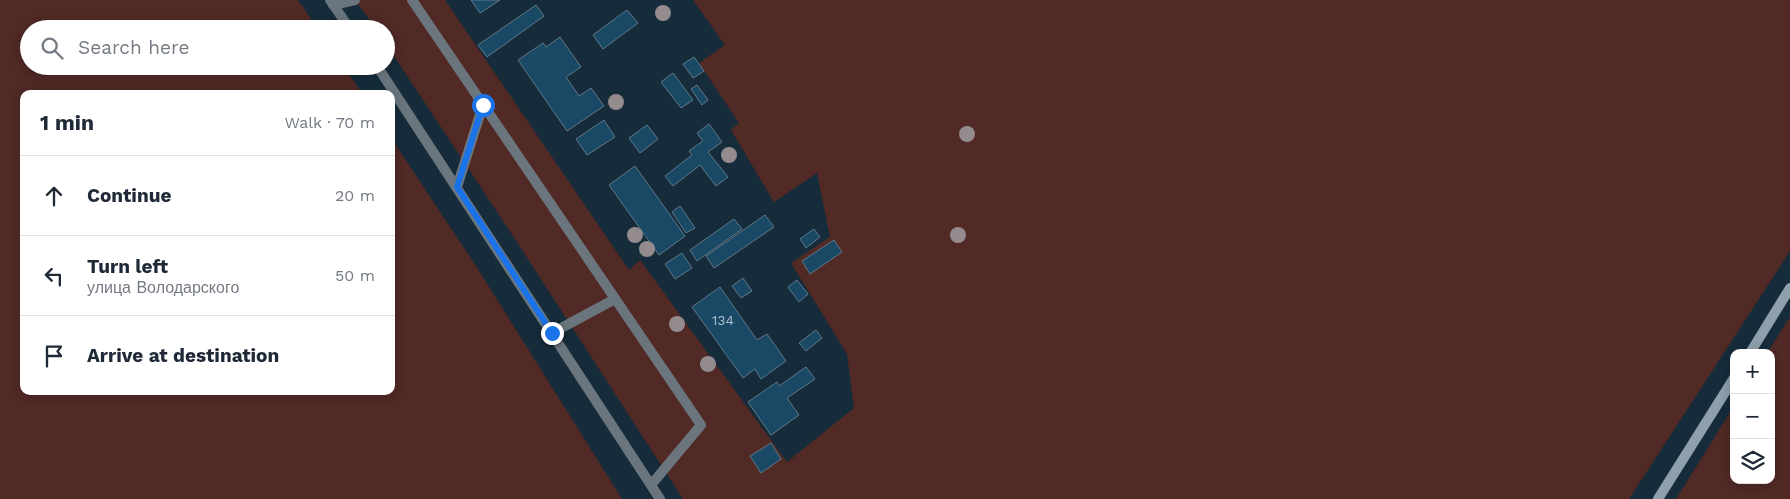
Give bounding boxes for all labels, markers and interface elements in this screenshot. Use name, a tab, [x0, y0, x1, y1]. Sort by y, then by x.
search box	[20, 20, 395, 75]
icon: search	[38, 34, 66, 62]
text: Search here	[78, 36, 189, 59]
route start	[472, 94, 495, 117]
text: 1 min	[40, 110, 94, 135]
text: Walk · 70 m	[284, 113, 375, 132]
icon: ahead	[40, 182, 68, 210]
text: Continue	[87, 184, 171, 207]
text: 20 m	[335, 186, 375, 205]
text: Turn left	[87, 255, 168, 278]
icon: left	[40, 262, 68, 290]
text: 50 m	[335, 266, 375, 285]
text: улица Володарского	[87, 278, 239, 297]
house number: 134	[712, 312, 734, 328]
route end	[541, 322, 564, 345]
icon: arrive	[40, 342, 68, 370]
text: Arrive at destination	[87, 344, 279, 367]
map controls	[1730, 349, 1775, 484]
button: +	[1730, 349, 1775, 394]
button: −	[1730, 394, 1775, 439]
button: layers	[1730, 439, 1775, 484]

